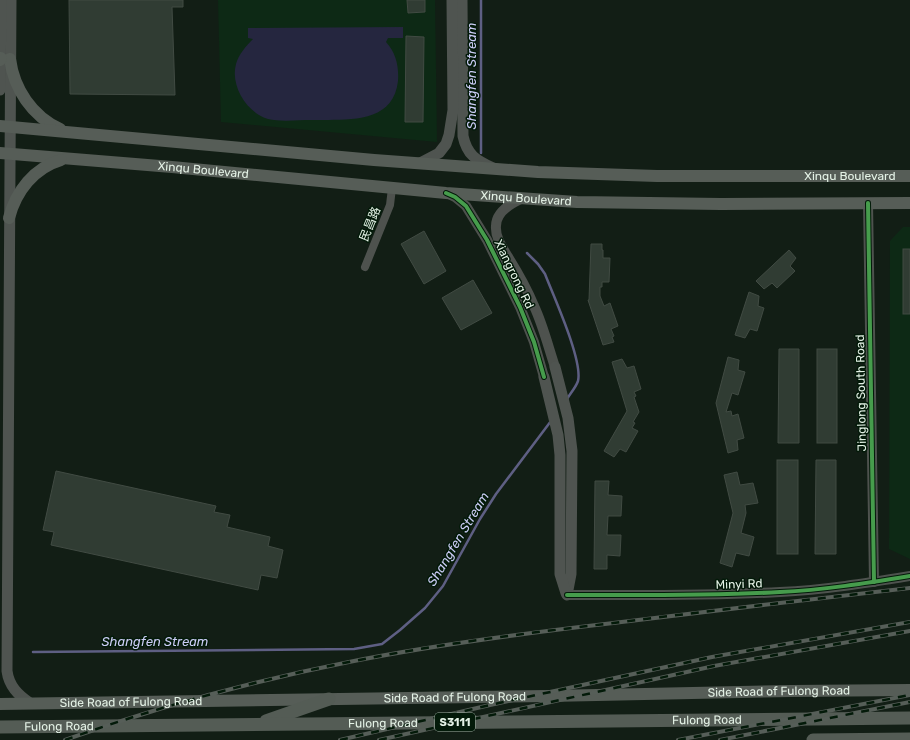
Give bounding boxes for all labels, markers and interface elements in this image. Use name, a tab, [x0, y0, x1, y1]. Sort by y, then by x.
water label: Shangfen Stream	[464, 23, 480, 129]
street label: Xinqu Boulevard	[157, 159, 249, 181]
street label: Xinqu Boulevard	[804, 169, 896, 183]
street label: Xinqu Boulevard	[480, 188, 572, 209]
street label: 民昌路	[357, 205, 383, 243]
street label: Xiangrong Rd	[491, 237, 537, 311]
street label: Jinglong South Road	[853, 334, 869, 452]
water label: Shangfen Stream	[424, 489, 493, 589]
street label: Minyi Rd	[715, 576, 763, 592]
water label: Shangfen Stream	[102, 634, 208, 650]
street label: Side Road of Fulong Road	[707, 684, 850, 700]
street label: Side Road of Fulong Road	[384, 689, 526, 705]
street label: Side Road of Fulong Road	[60, 694, 202, 710]
road number: S3111	[435, 713, 475, 731]
street label: Fulong Road	[672, 713, 742, 727]
street label: Fulong Road	[348, 716, 418, 731]
street label: Fulong Road	[24, 719, 94, 734]

